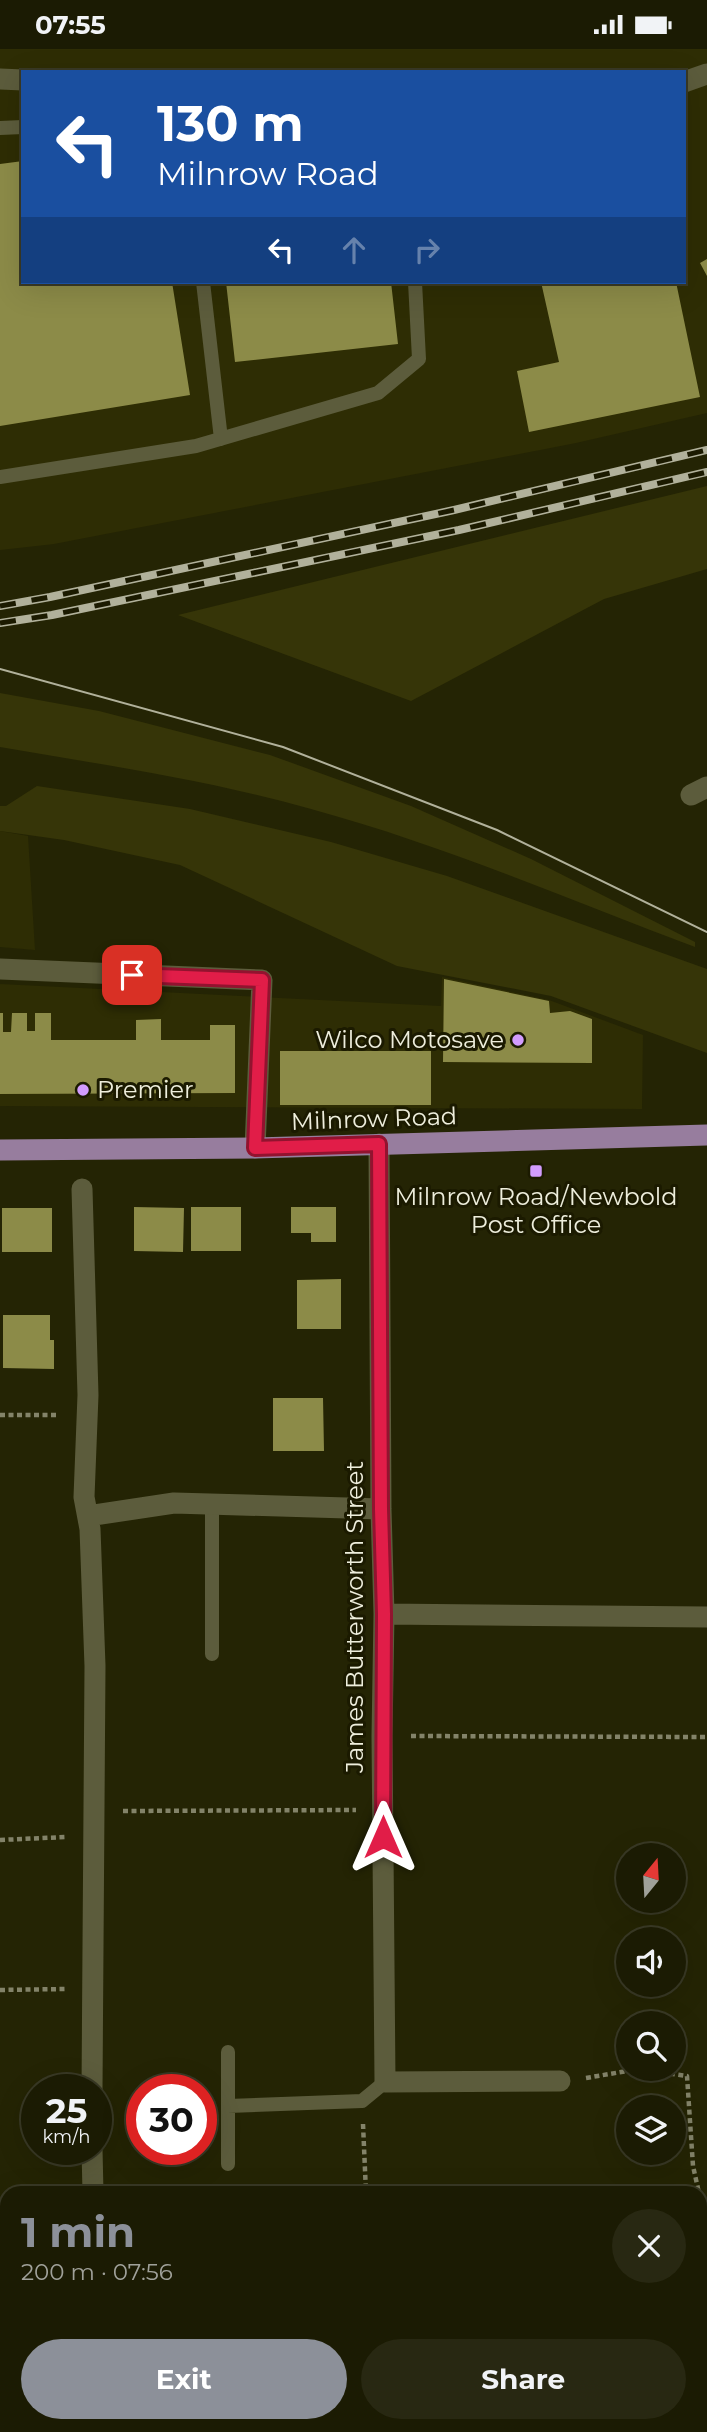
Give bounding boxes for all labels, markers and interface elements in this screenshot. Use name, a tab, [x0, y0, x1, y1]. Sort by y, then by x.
text: 07:55	[35, 9, 106, 41]
text: 130 m	[157, 94, 304, 153]
icon: left	[42, 98, 133, 189]
text: Milnrow Road	[157, 154, 379, 193]
icon: left	[262, 231, 300, 269]
icon: ahead	[335, 231, 373, 269]
icon: right	[408, 231, 446, 269]
pin	[102, 945, 162, 1005]
icon: arrive	[113, 956, 151, 994]
place label: Wilco Motosave	[315, 1025, 504, 1054]
marker: Wilco Motosave	[510, 1032, 526, 1048]
place label: Premier	[97, 1075, 194, 1104]
marker: Premier	[75, 1082, 91, 1098]
street label: Milnrow Road	[290, 1101, 458, 1136]
marker: Milnrow Road/Newbold Post Office	[528, 1163, 544, 1179]
place label: Milnrow Road/Newbold Post Office	[394, 1182, 678, 1239]
street label: James Butterworth Street	[340, 1461, 369, 1774]
position arrow	[346, 1800, 420, 1874]
north arrow	[616, 1843, 686, 1913]
map controls	[616, 1843, 686, 2165]
button: sound	[616, 1927, 686, 1997]
button: search	[616, 2011, 686, 2081]
speed limit sign: 30	[126, 2074, 217, 2165]
text: 25	[46, 2089, 87, 2132]
button: layers	[616, 2095, 686, 2165]
text: km/h	[42, 2126, 91, 2148]
text: 1 min	[21, 2206, 135, 2258]
button: close	[612, 2209, 686, 2283]
text: 200 m · 07:56	[21, 2258, 173, 2286]
button: Exit	[21, 2339, 347, 2419]
button: Share	[361, 2339, 686, 2419]

